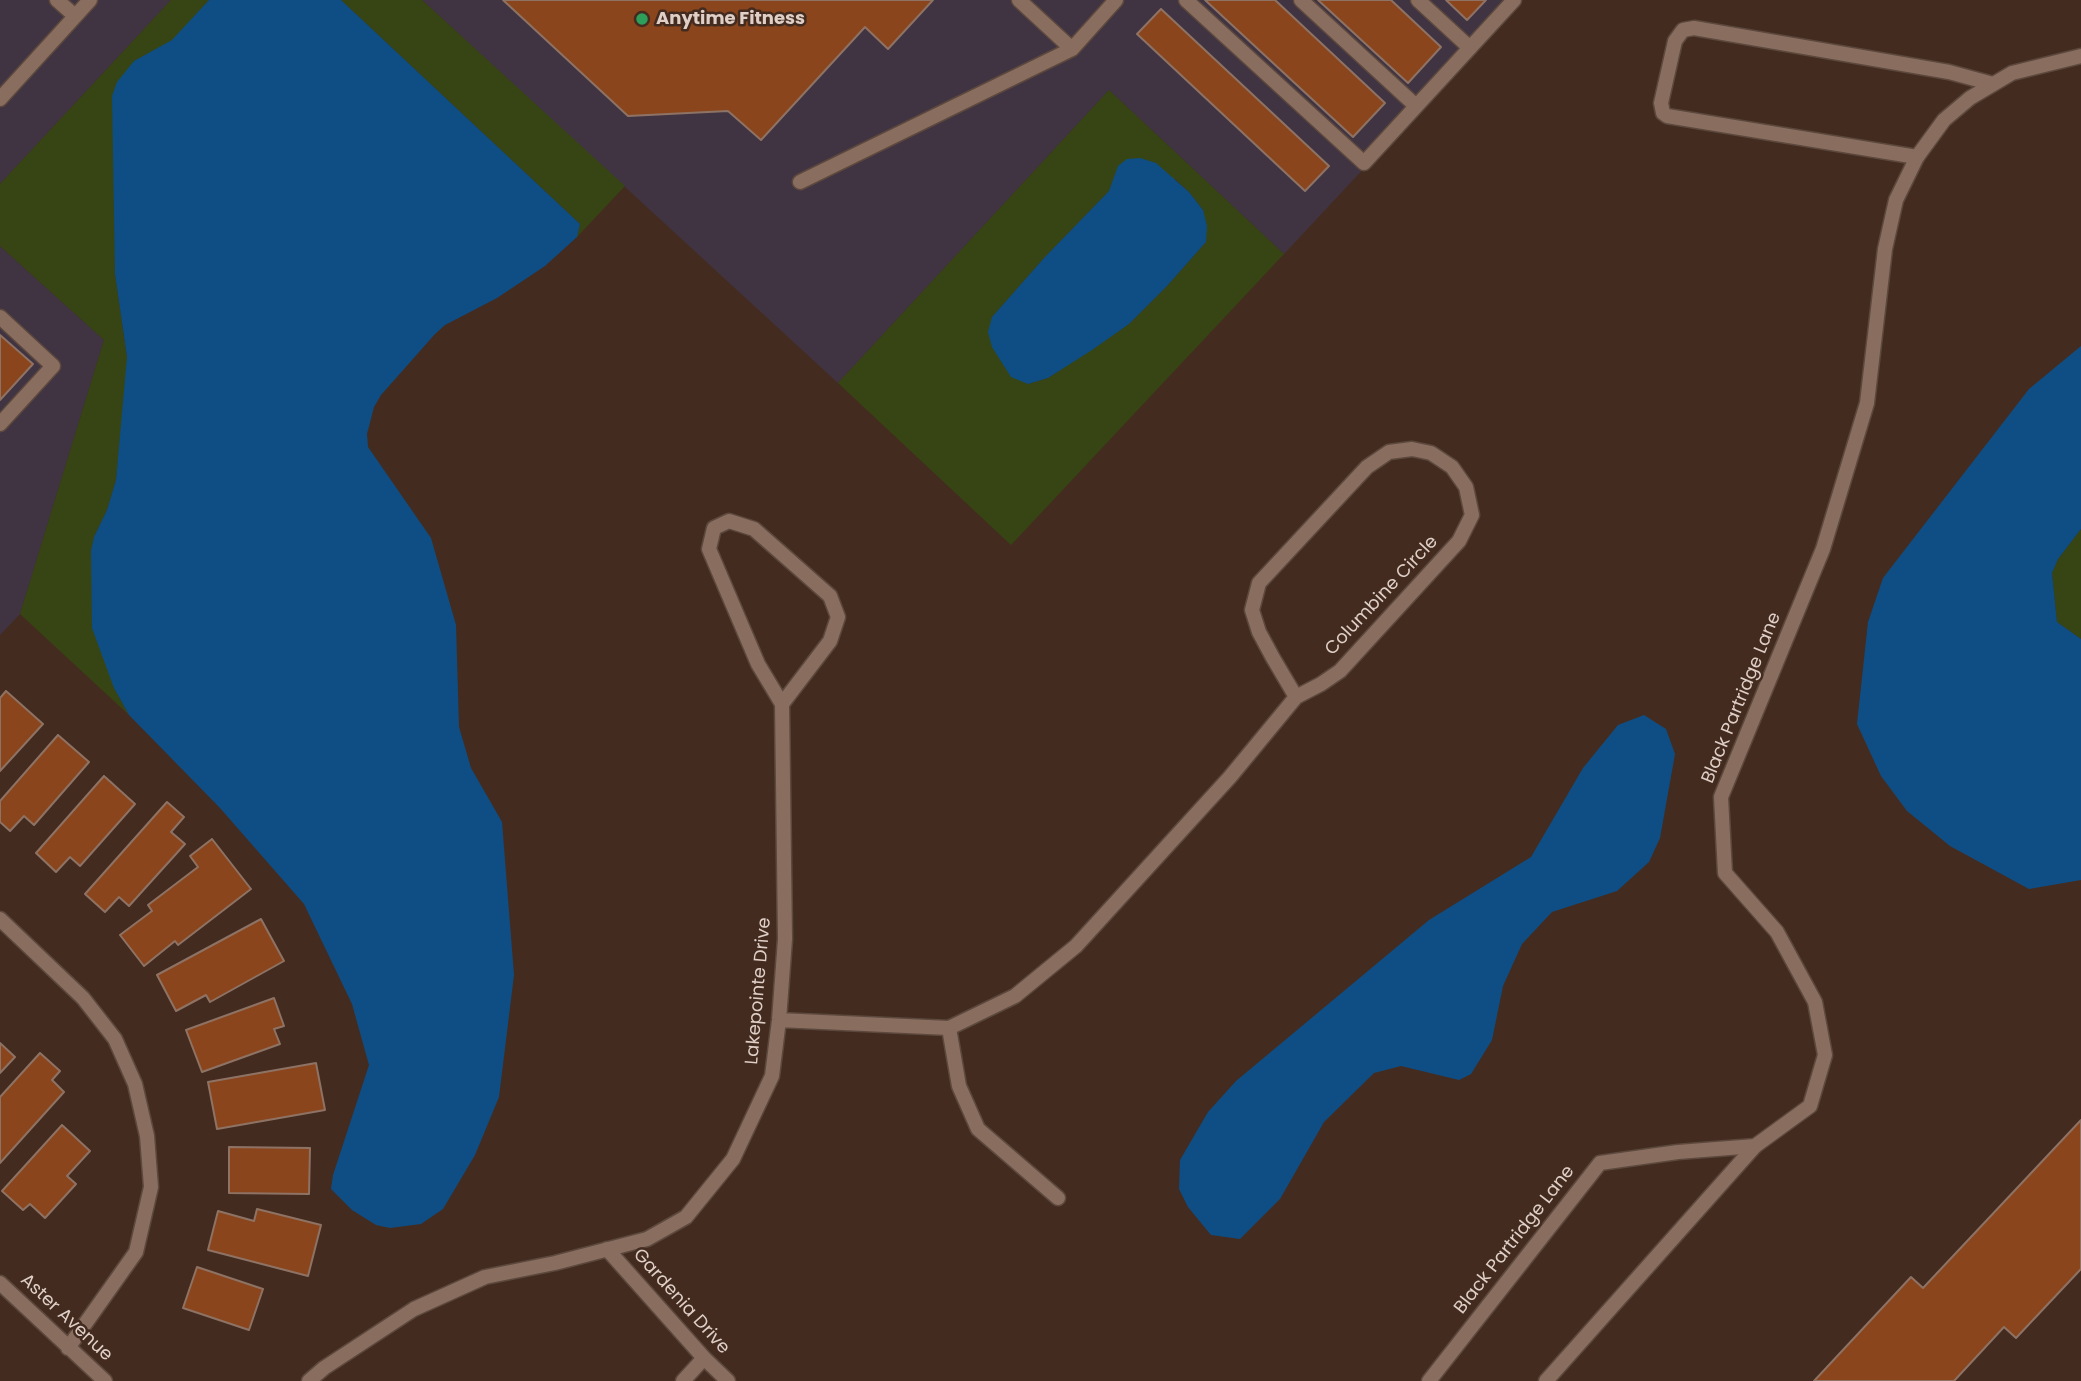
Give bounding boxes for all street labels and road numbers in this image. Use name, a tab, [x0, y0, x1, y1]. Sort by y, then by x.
street label: Columbine Circle	[1321, 532, 1443, 660]
street label: Black Partridge Lane	[1698, 609, 1786, 787]
street label: Lakepointe Drive	[742, 917, 776, 1065]
street label: Black Partridge Lane	[1450, 1161, 1580, 1319]
street label: Gardenia Drive	[628, 1245, 734, 1359]
street label: Aster Avenue	[15, 1270, 117, 1366]

